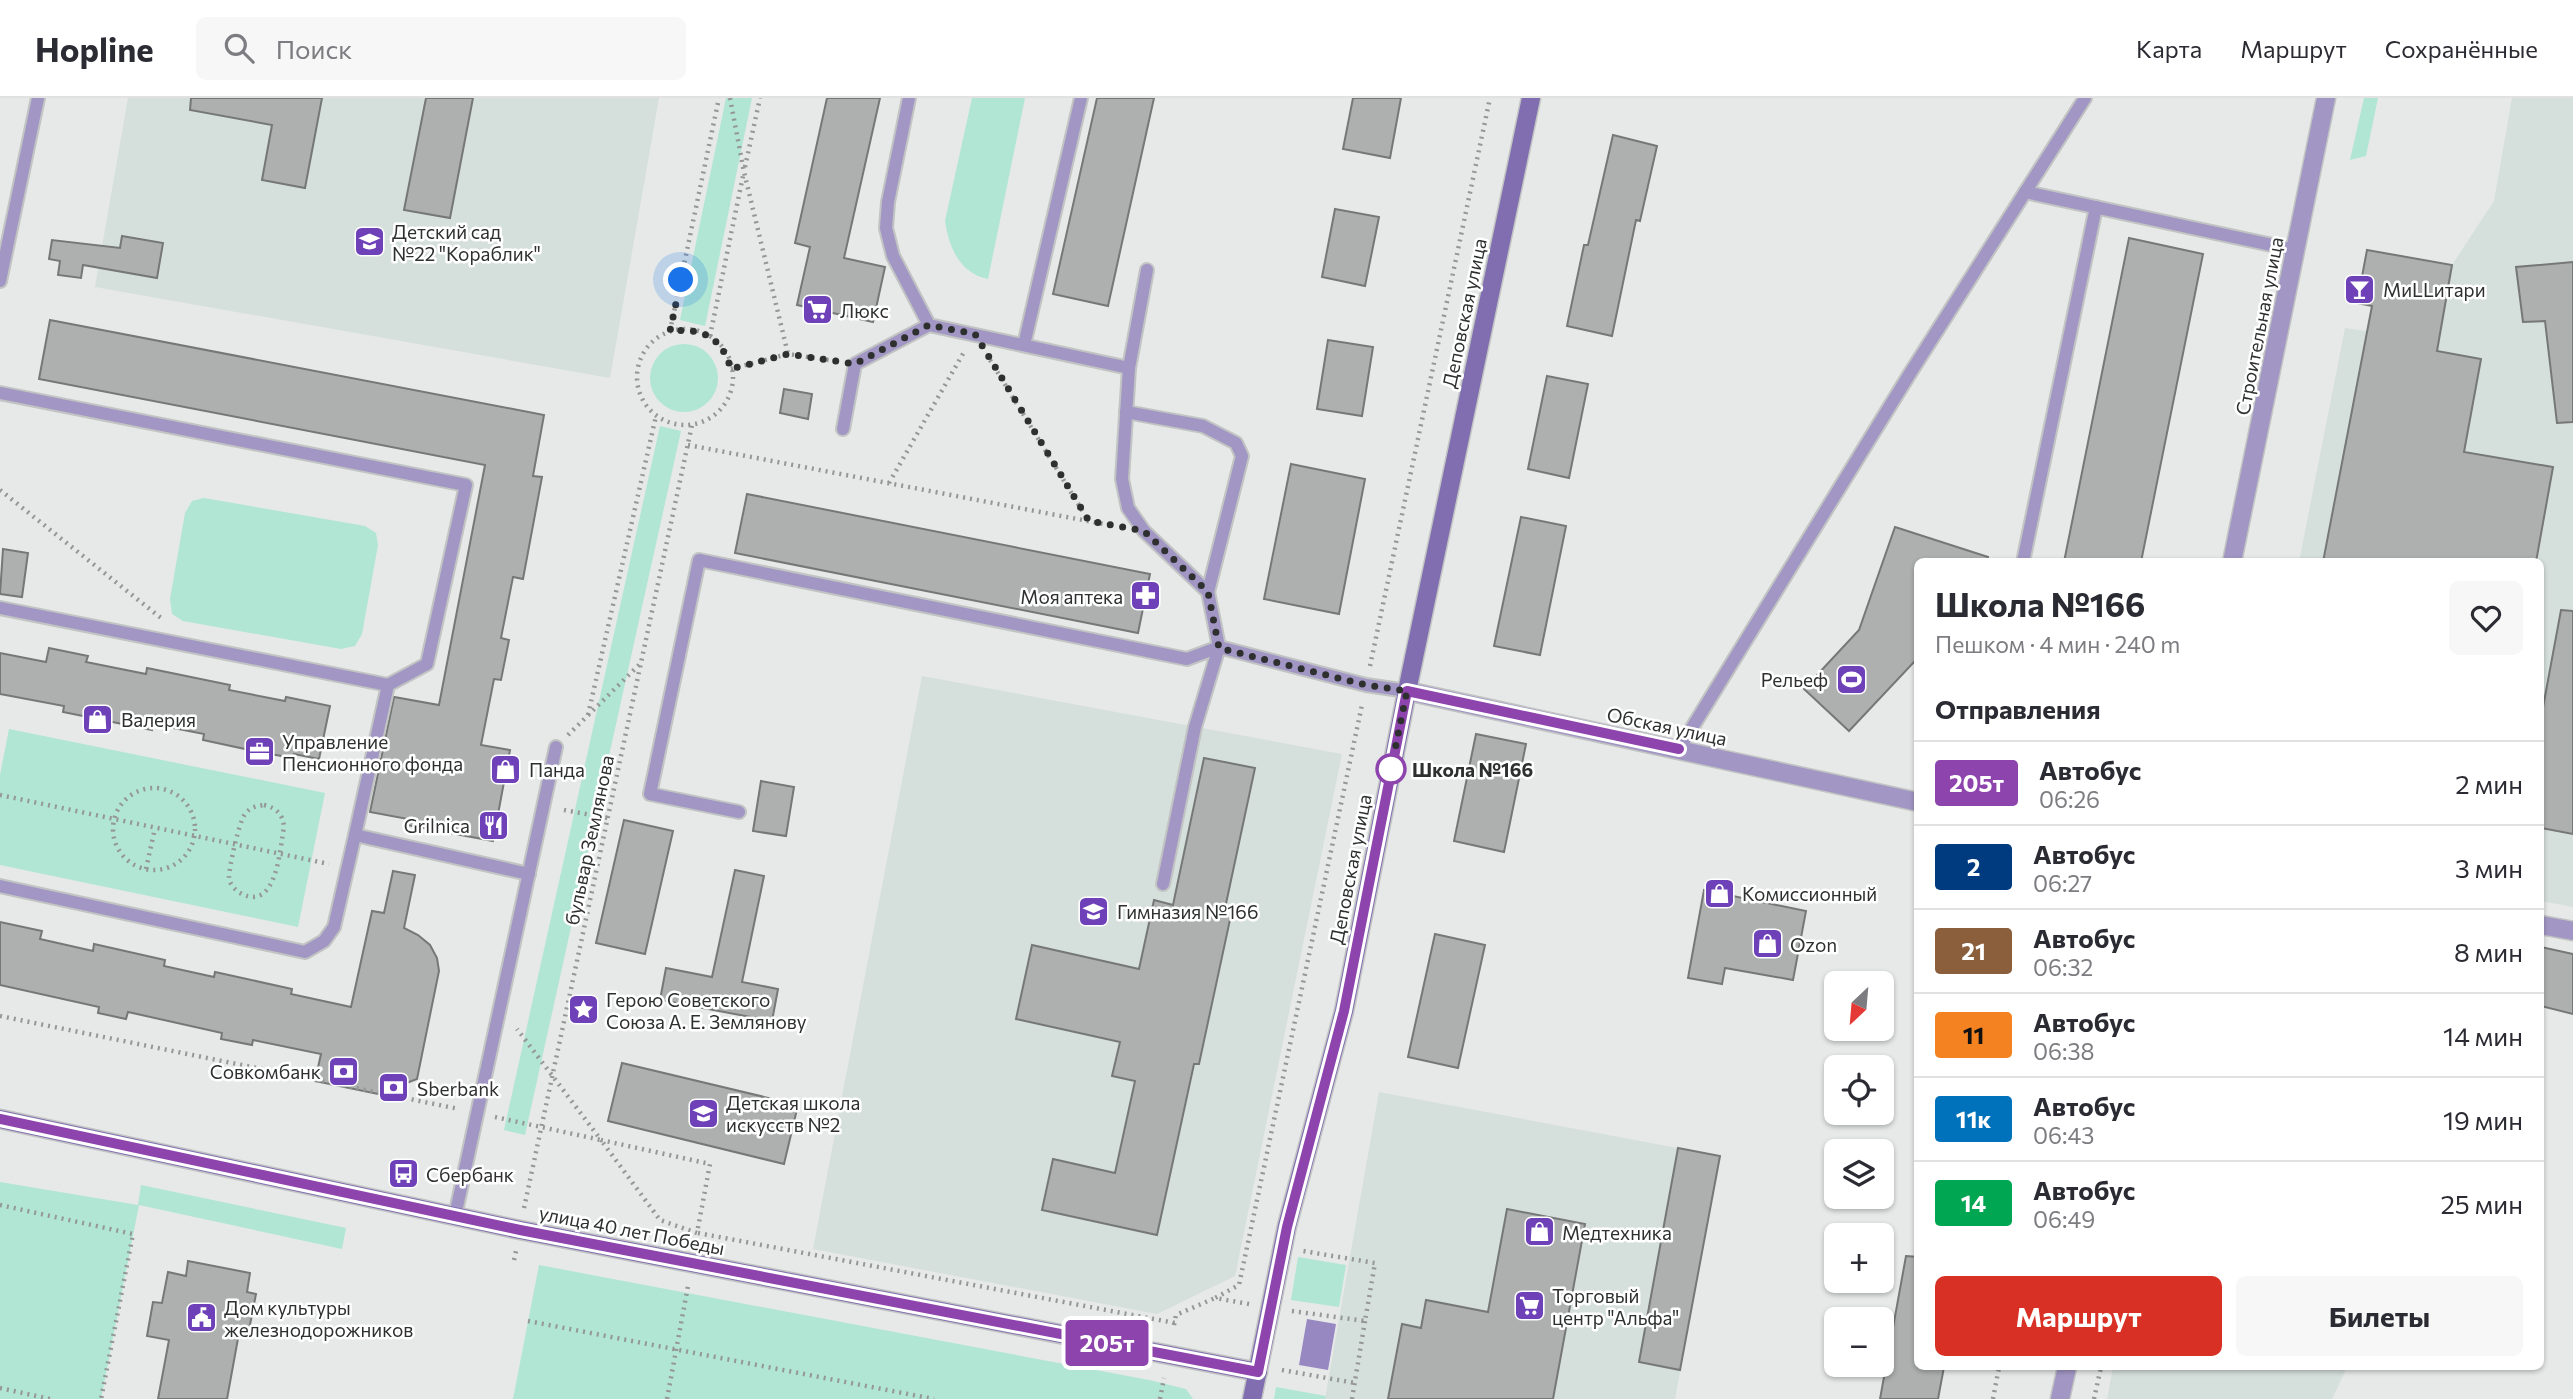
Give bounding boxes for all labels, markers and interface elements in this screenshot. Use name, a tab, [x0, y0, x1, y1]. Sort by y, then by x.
search box	[196, 17, 686, 80]
text: Hopline	[35, 28, 154, 69]
icon: search	[220, 29, 258, 67]
text: Поиск	[276, 33, 352, 64]
text: Карта	[2136, 34, 2202, 63]
text: Маршрут	[2240, 34, 2347, 63]
text: Сохранённые	[2385, 34, 2538, 63]
place label: Детский сад №22 "Кораблик"	[392, 220, 541, 265]
school or university icon: Детский сад №22 "Кораблик"	[352, 225, 386, 259]
street label: Строительная улица	[2230, 235, 2288, 417]
street label: Деповская улица	[1437, 236, 1491, 390]
your location	[663, 262, 698, 297]
bar icon: МиLLитари	[2343, 272, 2377, 306]
place label: МиLLитари	[2383, 278, 2486, 301]
supermarket icon: Люкс	[800, 293, 834, 327]
place label: Люкс	[840, 299, 889, 322]
pharmacy icon: Моя аптека	[1129, 579, 1163, 613]
button: heart	[2449, 581, 2523, 655]
text: Школа №166	[1935, 583, 2145, 624]
place label: Моя аптека	[1020, 585, 1123, 608]
text: Пешком · 4 мин · 240 m	[1935, 630, 2180, 658]
sports icon: Рельеф	[1834, 662, 1868, 696]
place label: Рельеф	[1761, 668, 1828, 691]
text: Отправления	[1935, 693, 2101, 724]
shop icon: Валерия	[81, 702, 115, 736]
street label: Обская улица	[1605, 702, 1729, 750]
place label: Валерия	[121, 708, 196, 731]
place label: Управление Пенсионного фонда	[282, 730, 463, 775]
office icon: Управление Пенсионного фонда	[242, 735, 276, 769]
shop icon: Панда	[489, 752, 523, 786]
street label: бульвар Землянова	[560, 753, 618, 927]
marker: Школа №166	[1376, 754, 1406, 784]
text: Автобус	[2039, 754, 2141, 785]
place label: Панда	[529, 758, 585, 781]
place label: Школа №166	[1412, 758, 1533, 781]
text: 205т	[1949, 768, 2004, 797]
text: 2 мин	[2455, 768, 2523, 799]
text: 06:26	[2039, 785, 2100, 813]
street label: Деповская улица	[1324, 792, 1376, 946]
restaurant icon: Grilnica	[476, 808, 510, 842]
place label: Grilnica	[404, 814, 470, 837]
text: Автобус	[2033, 838, 2135, 869]
text: 2	[1967, 852, 1980, 881]
text: 3 мин	[2455, 852, 2523, 883]
text: 06:27	[2033, 869, 2092, 897]
shop icon: Комиссионный	[1702, 876, 1736, 910]
place label: Комиссионный	[1742, 882, 1877, 905]
school or university icon: Гимназия №166	[1077, 894, 1111, 928]
place label: Гимназия №166	[1117, 900, 1258, 923]
text: Автобус	[2033, 922, 2135, 953]
shop icon: Ozon	[1750, 927, 1784, 961]
place label: Ozon	[1790, 933, 1837, 956]
text: 21	[1961, 936, 1986, 965]
text: 8 мин	[2454, 936, 2523, 967]
text: 06:32	[2033, 953, 2093, 981]
north arrow	[1824, 971, 1894, 1041]
map controls	[1824, 971, 1894, 1377]
place label: Герою Советского Союза А. Е. Землянову	[606, 988, 807, 1033]
place icon: Герою Советского Союза А. Е. Землянову	[566, 993, 600, 1027]
text: Автобус	[2033, 1006, 2135, 1037]
text: 11	[1963, 1020, 1984, 1049]
text: 14 мин	[2443, 1020, 2523, 1051]
text: 06:38	[2033, 1037, 2094, 1065]
bank icon: Совкомбанк	[327, 1054, 361, 1088]
button: locate	[1824, 1055, 1894, 1125]
place label: Совкомбанк	[210, 1060, 321, 1083]
bank icon: Sberbank	[377, 1071, 411, 1105]
place label: Sberbank	[417, 1077, 499, 1100]
text: Автобус	[2033, 1090, 2135, 1121]
place label: Детская школа искусств №2	[726, 1091, 860, 1136]
school or university icon: Детская школа искусств №2	[686, 1096, 720, 1130]
text: 11к	[1956, 1104, 1991, 1133]
text: 19 мин	[2443, 1104, 2523, 1135]
text: 06:43	[2033, 1121, 2094, 1149]
button: layers	[1824, 1139, 1894, 1209]
bus stop icon: Сбербанк	[386, 1157, 420, 1191]
place label: Сбербанк	[426, 1163, 514, 1186]
text: Автобус	[2033, 1174, 2135, 1205]
text: 14	[1961, 1188, 1986, 1217]
text: 25 мин	[2440, 1188, 2523, 1219]
street label: улица 40 лет Победы	[537, 1201, 727, 1259]
text: 06:49	[2033, 1205, 2095, 1233]
shop icon: Медтехника	[1522, 1215, 1556, 1249]
place label: Медтехника	[1562, 1221, 1672, 1244]
button: +	[1824, 1223, 1894, 1293]
button: Маршрут	[1935, 1276, 2222, 1356]
button: Билеты	[2236, 1276, 2523, 1356]
place label: Торговый центр "Альфа"	[1552, 1284, 1679, 1329]
supermarket icon: Торговый центр "Альфа"	[1512, 1289, 1546, 1323]
place label: Дом культуры железнодорожников	[224, 1296, 413, 1341]
public building icon: Дом культуры железнодорожников	[184, 1301, 218, 1335]
button: −	[1824, 1307, 1894, 1377]
line badge: 205т	[1058, 1320, 1156, 1366]
text: 205т	[1079, 1328, 1135, 1357]

